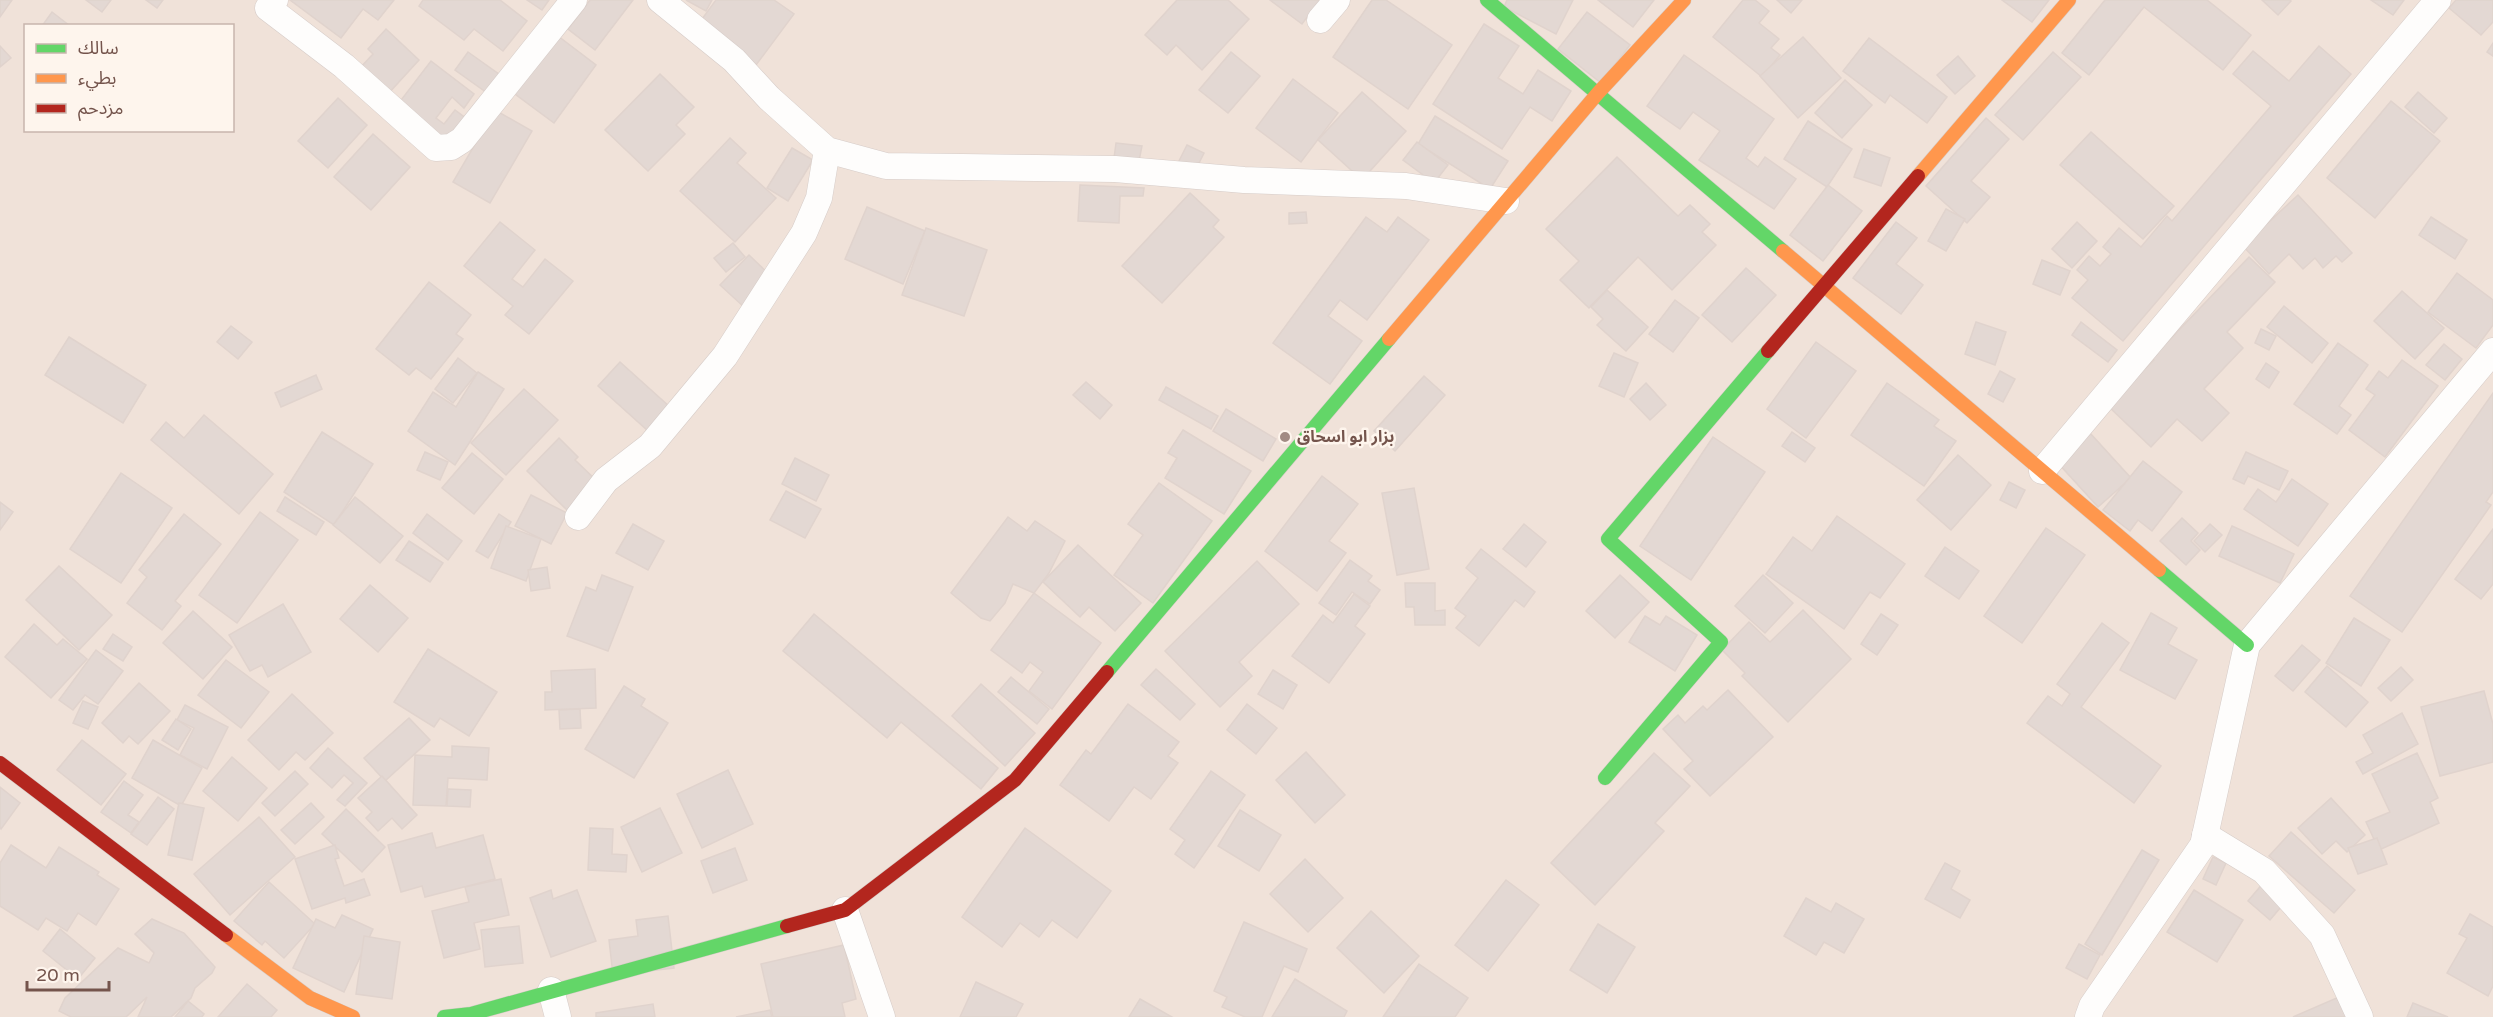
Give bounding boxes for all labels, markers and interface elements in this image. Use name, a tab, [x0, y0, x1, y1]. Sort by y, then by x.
legend	[24, 24, 234, 132]
text: سالك	[78, 37, 119, 59]
text: بطيء	[78, 67, 116, 91]
text: مزدحم	[78, 97, 123, 121]
place label: بزار ابو اسحاق	[1297, 427, 1394, 447]
marker: بزار ابو اسحاق	[1278, 430, 1292, 444]
scale bar	[27, 954, 110, 992]
text: 20 m	[36, 964, 80, 986]

